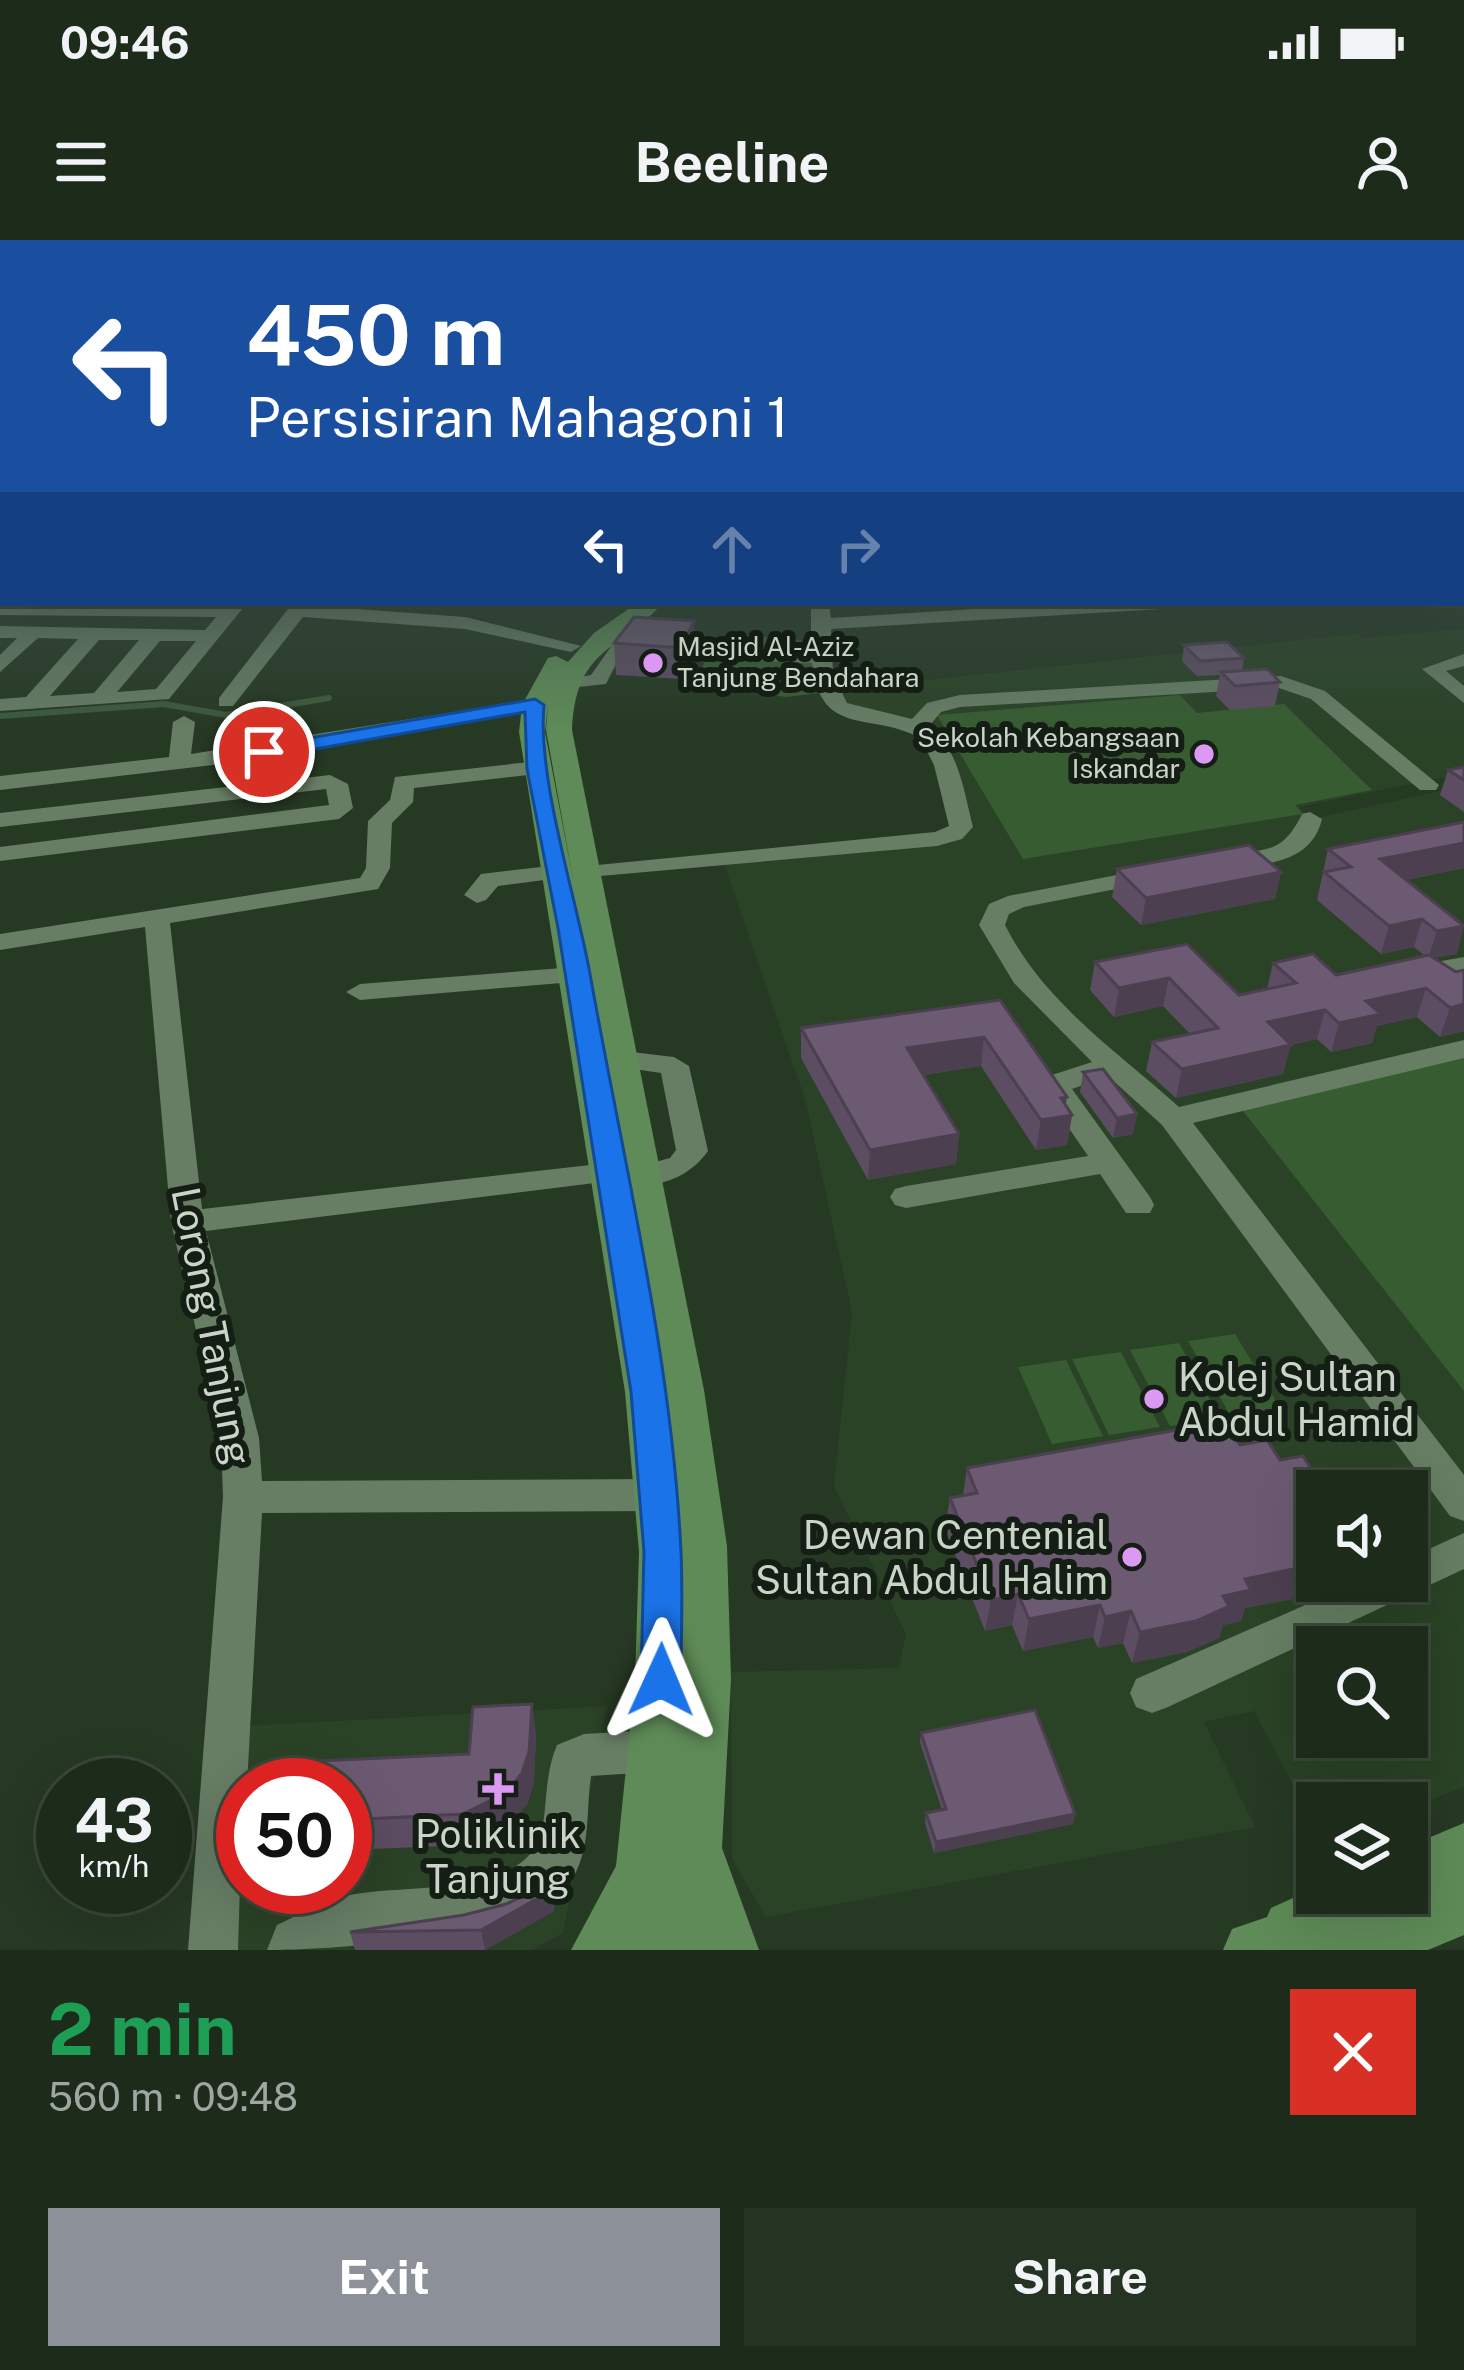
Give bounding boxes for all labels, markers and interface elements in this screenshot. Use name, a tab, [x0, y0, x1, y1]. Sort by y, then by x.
text: 09:46	[60, 16, 190, 69]
icon: menu	[48, 129, 114, 195]
icon: person	[1350, 129, 1416, 195]
text: Beeline	[635, 131, 829, 194]
text: 450 m	[246, 285, 505, 384]
icon: left	[48, 288, 204, 444]
text: Persisiran Mahagoni 1	[246, 386, 789, 449]
icon: left	[573, 516, 639, 582]
icon: ahead	[699, 516, 765, 582]
icon: right	[825, 516, 891, 582]
place label: Masjid Al-Aziz Tanjung Bendahara	[677, 630, 919, 693]
marker: Masjid Al-Aziz Tanjung Bendahara	[640, 650, 666, 676]
pin	[213, 701, 315, 803]
icon: arrive	[231, 719, 297, 785]
place label: Sekolah Kebangsaan Iskandar	[917, 721, 1180, 784]
marker: Sekolah Kebangsaan Iskandar	[1191, 741, 1217, 767]
street label: Lorong Tanjung	[163, 1183, 261, 1469]
place label: Kolej Sultan Abdul Hamid	[1178, 1354, 1414, 1445]
marker: Kolej Sultan Abdul Hamid	[1141, 1386, 1167, 1412]
map controls	[1296, 1470, 1428, 1914]
button: sound	[1296, 1470, 1428, 1602]
place label: Dewan Centenial Sultan Abdul Halim	[755, 1512, 1108, 1603]
marker: Dewan Centenial Sultan Abdul Halim	[1119, 1544, 1145, 1570]
position arrow	[598, 1617, 724, 1743]
button: search	[1296, 1626, 1428, 1758]
speed limit sign: 50	[216, 1758, 372, 1914]
marker: Poliklinik Tanjung	[482, 1773, 514, 1805]
button: layers	[1296, 1782, 1428, 1914]
text: 43	[74, 1785, 154, 1856]
place label: Poliklinik Tanjung	[415, 1811, 581, 1902]
text: km/h	[79, 1848, 149, 1884]
text: 2 min	[48, 1987, 237, 2071]
button: close	[1290, 1989, 1416, 2115]
text: 560 m · 09:48	[48, 2074, 298, 2120]
button: Exit	[48, 2208, 720, 2346]
button: Share	[744, 2208, 1416, 2346]

